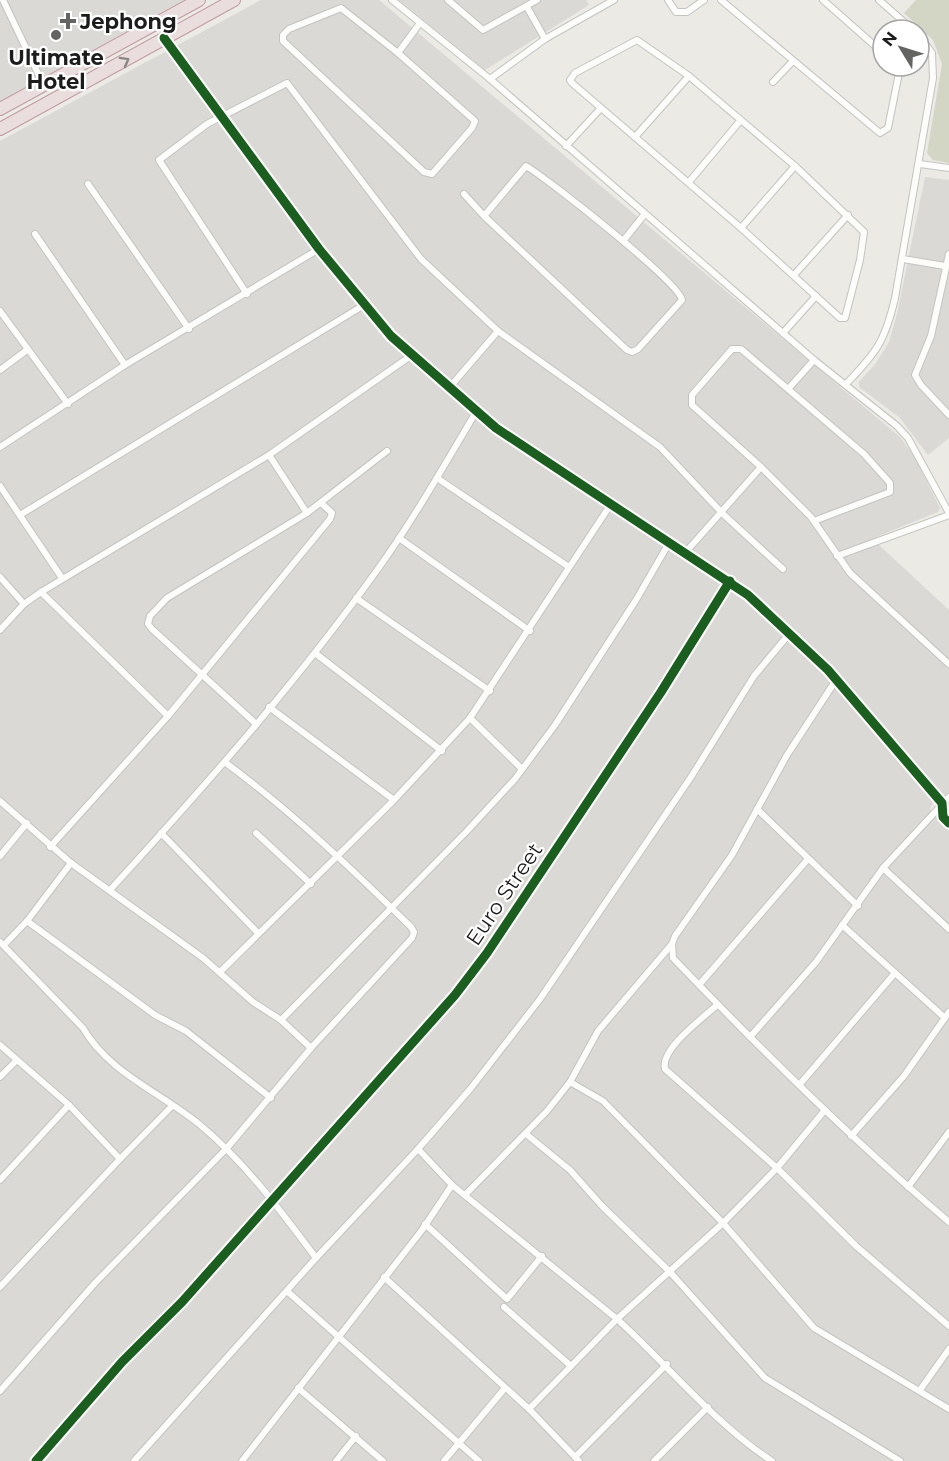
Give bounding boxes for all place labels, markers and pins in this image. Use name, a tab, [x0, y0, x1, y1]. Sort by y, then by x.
place label: Jephong	[79, 9, 177, 34]
marker: Jephong	[61, 14, 75, 28]
marker: Ultimate Hotel	[49, 28, 63, 42]
place label: Ultimate Hotel	[8, 45, 104, 94]

